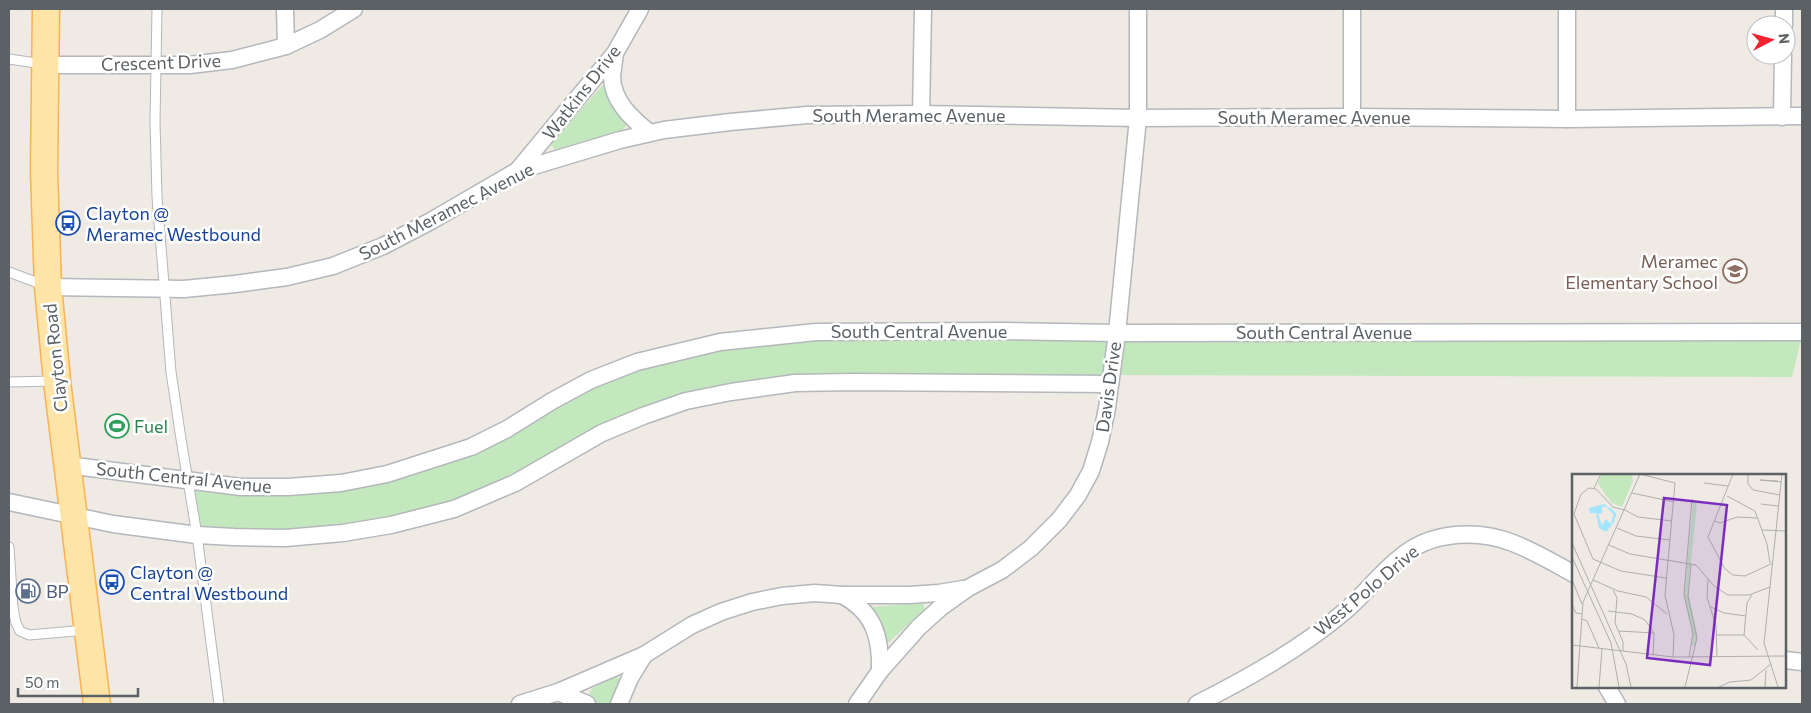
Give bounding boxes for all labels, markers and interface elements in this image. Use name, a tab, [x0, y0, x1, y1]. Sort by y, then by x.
north arrow	[1746, 15, 1796, 65]
text: N	[1775, 32, 1793, 45]
street label: Watkins Drive	[537, 40, 625, 144]
street label: Crescent Drive	[101, 49, 221, 75]
street label: South Meramec Avenue	[812, 104, 1006, 126]
street label: South Meramec Avenue	[1217, 106, 1411, 128]
street label: South Meramec Avenue	[355, 157, 537, 265]
place label: Clayton @ Meramec Westbound	[86, 202, 261, 245]
bus stop icon: Clayton @ Meramec Westbound	[55, 210, 81, 236]
place label: Meramec Elementary School	[1565, 250, 1718, 293]
school or university icon: Meramec Elementary School	[1722, 258, 1748, 284]
street label: Clayton Road	[38, 303, 72, 413]
street label: South Central Avenue	[831, 320, 1007, 342]
street label: South Central Avenue	[1236, 321, 1412, 343]
street label: Davis Drive	[1091, 340, 1125, 434]
sports icon: Fuel	[104, 413, 130, 439]
place label: Fuel	[134, 415, 168, 437]
street label: South Central Avenue	[95, 457, 273, 497]
inset map	[1572, 474, 1786, 688]
street label: West Polo Drive	[1309, 540, 1423, 640]
place label: Clayton @ Central Westbound	[130, 561, 288, 604]
bus stop icon: Clayton @ Central Westbound	[99, 569, 125, 595]
fuel station icon: BP	[15, 578, 41, 604]
place label: BP	[46, 580, 69, 602]
scale bar	[18, 666, 138, 698]
text: 50 m	[25, 673, 59, 691]

